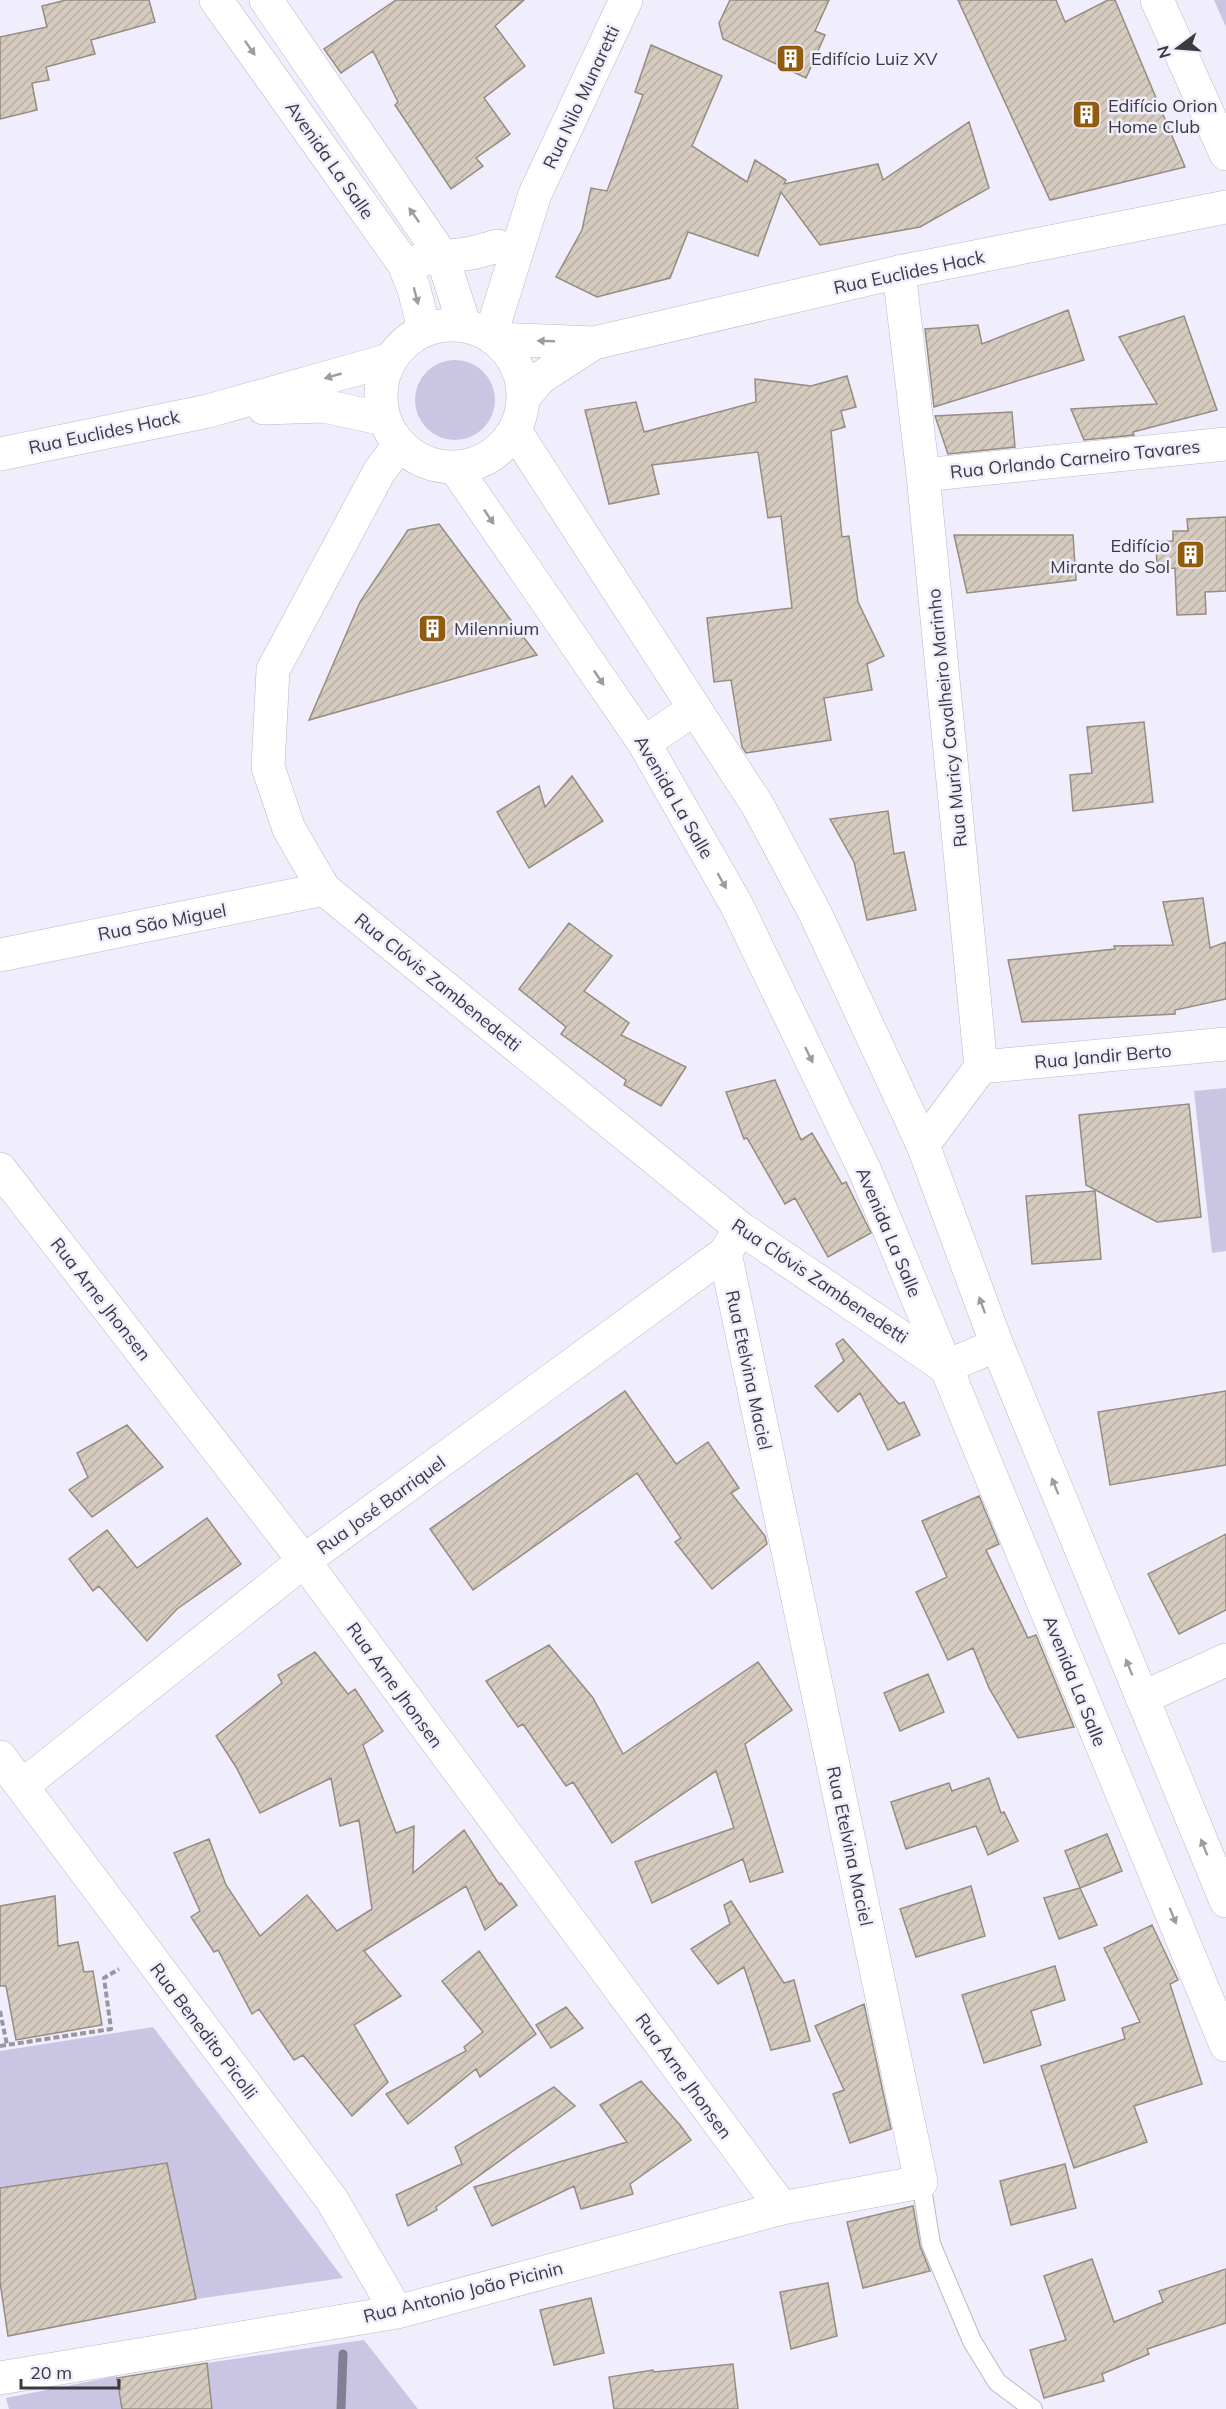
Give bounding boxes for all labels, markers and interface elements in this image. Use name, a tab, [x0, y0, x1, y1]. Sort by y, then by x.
north arrow	[1148, 18, 1208, 78]
street label: Rua Nilo Munaretti	[538, 22, 624, 172]
one-way arrow	[244, 39, 256, 55]
building icon: Edifício Luiz XV	[774, 42, 806, 74]
text: N	[1152, 44, 1175, 61]
place label: Edifício Luiz XV	[811, 47, 938, 70]
place label: Edifício Orion Home Club	[1108, 94, 1218, 138]
street label: Avenida La Salle	[281, 97, 379, 223]
building icon: Edifício Orion Home Club	[1071, 99, 1103, 131]
one-way arrow	[408, 207, 420, 223]
street label: Rua Euclides Hack	[831, 245, 987, 299]
one-way arrow	[412, 287, 421, 305]
one-way arrow	[536, 336, 555, 346]
one-way arrow	[324, 372, 342, 381]
street label: Rua Euclides Hack	[26, 405, 182, 459]
street label: Rua Orlando Carneiro Tavares	[949, 434, 1201, 484]
one-way arrow	[483, 509, 494, 525]
place label: Edifício Mirante do Sol	[1050, 534, 1170, 578]
building icon: Edifício Mirante do Sol	[1175, 539, 1207, 571]
street label: Rua Muricy Cavalheiro Marinho	[922, 588, 972, 848]
building icon: Milennium	[417, 612, 449, 644]
place label: Milennium	[454, 617, 539, 640]
one-way arrow	[593, 670, 604, 686]
street label: Avenida La Salle	[629, 731, 719, 863]
one-way arrow	[717, 872, 727, 889]
street label: Rua São Miguel	[96, 898, 228, 946]
street label: Rua Clóvis Zambenedetti	[350, 908, 526, 1056]
street label: Rua Jandir Berto	[1034, 1039, 1172, 1073]
one-way arrow	[804, 1047, 813, 1064]
street label: Avenida La Salle	[851, 1164, 927, 1300]
street label: Rua Clóvis Zambenedetti	[727, 1213, 913, 1349]
street label: Rua Arne Jhonsen	[46, 1233, 156, 1365]
street label: Rua Etelvina Maciel	[721, 1288, 777, 1452]
one-way arrow	[977, 1296, 987, 1314]
street label: Rua José Barriquel	[312, 1451, 450, 1559]
one-way arrow	[1050, 1477, 1059, 1495]
street label: Avenida La Salle	[1038, 1612, 1112, 1750]
street label: Rua Arne Jhonsen	[342, 1618, 448, 1752]
one-way arrow	[1124, 1657, 1134, 1675]
street label: Rua Etelvina Maciel	[822, 1764, 878, 1928]
one-way arrow	[1199, 1837, 1209, 1855]
one-way arrow	[1169, 1907, 1178, 1925]
street label: Rua Benedito Picolli	[145, 1958, 263, 2104]
street label: Rua Arne Jhonsen	[631, 2009, 737, 2143]
street label: Rua Antonio João Picinin	[361, 2256, 565, 2328]
scale bar	[21, 2352, 118, 2390]
text: 20 m	[30, 2361, 72, 2384]

